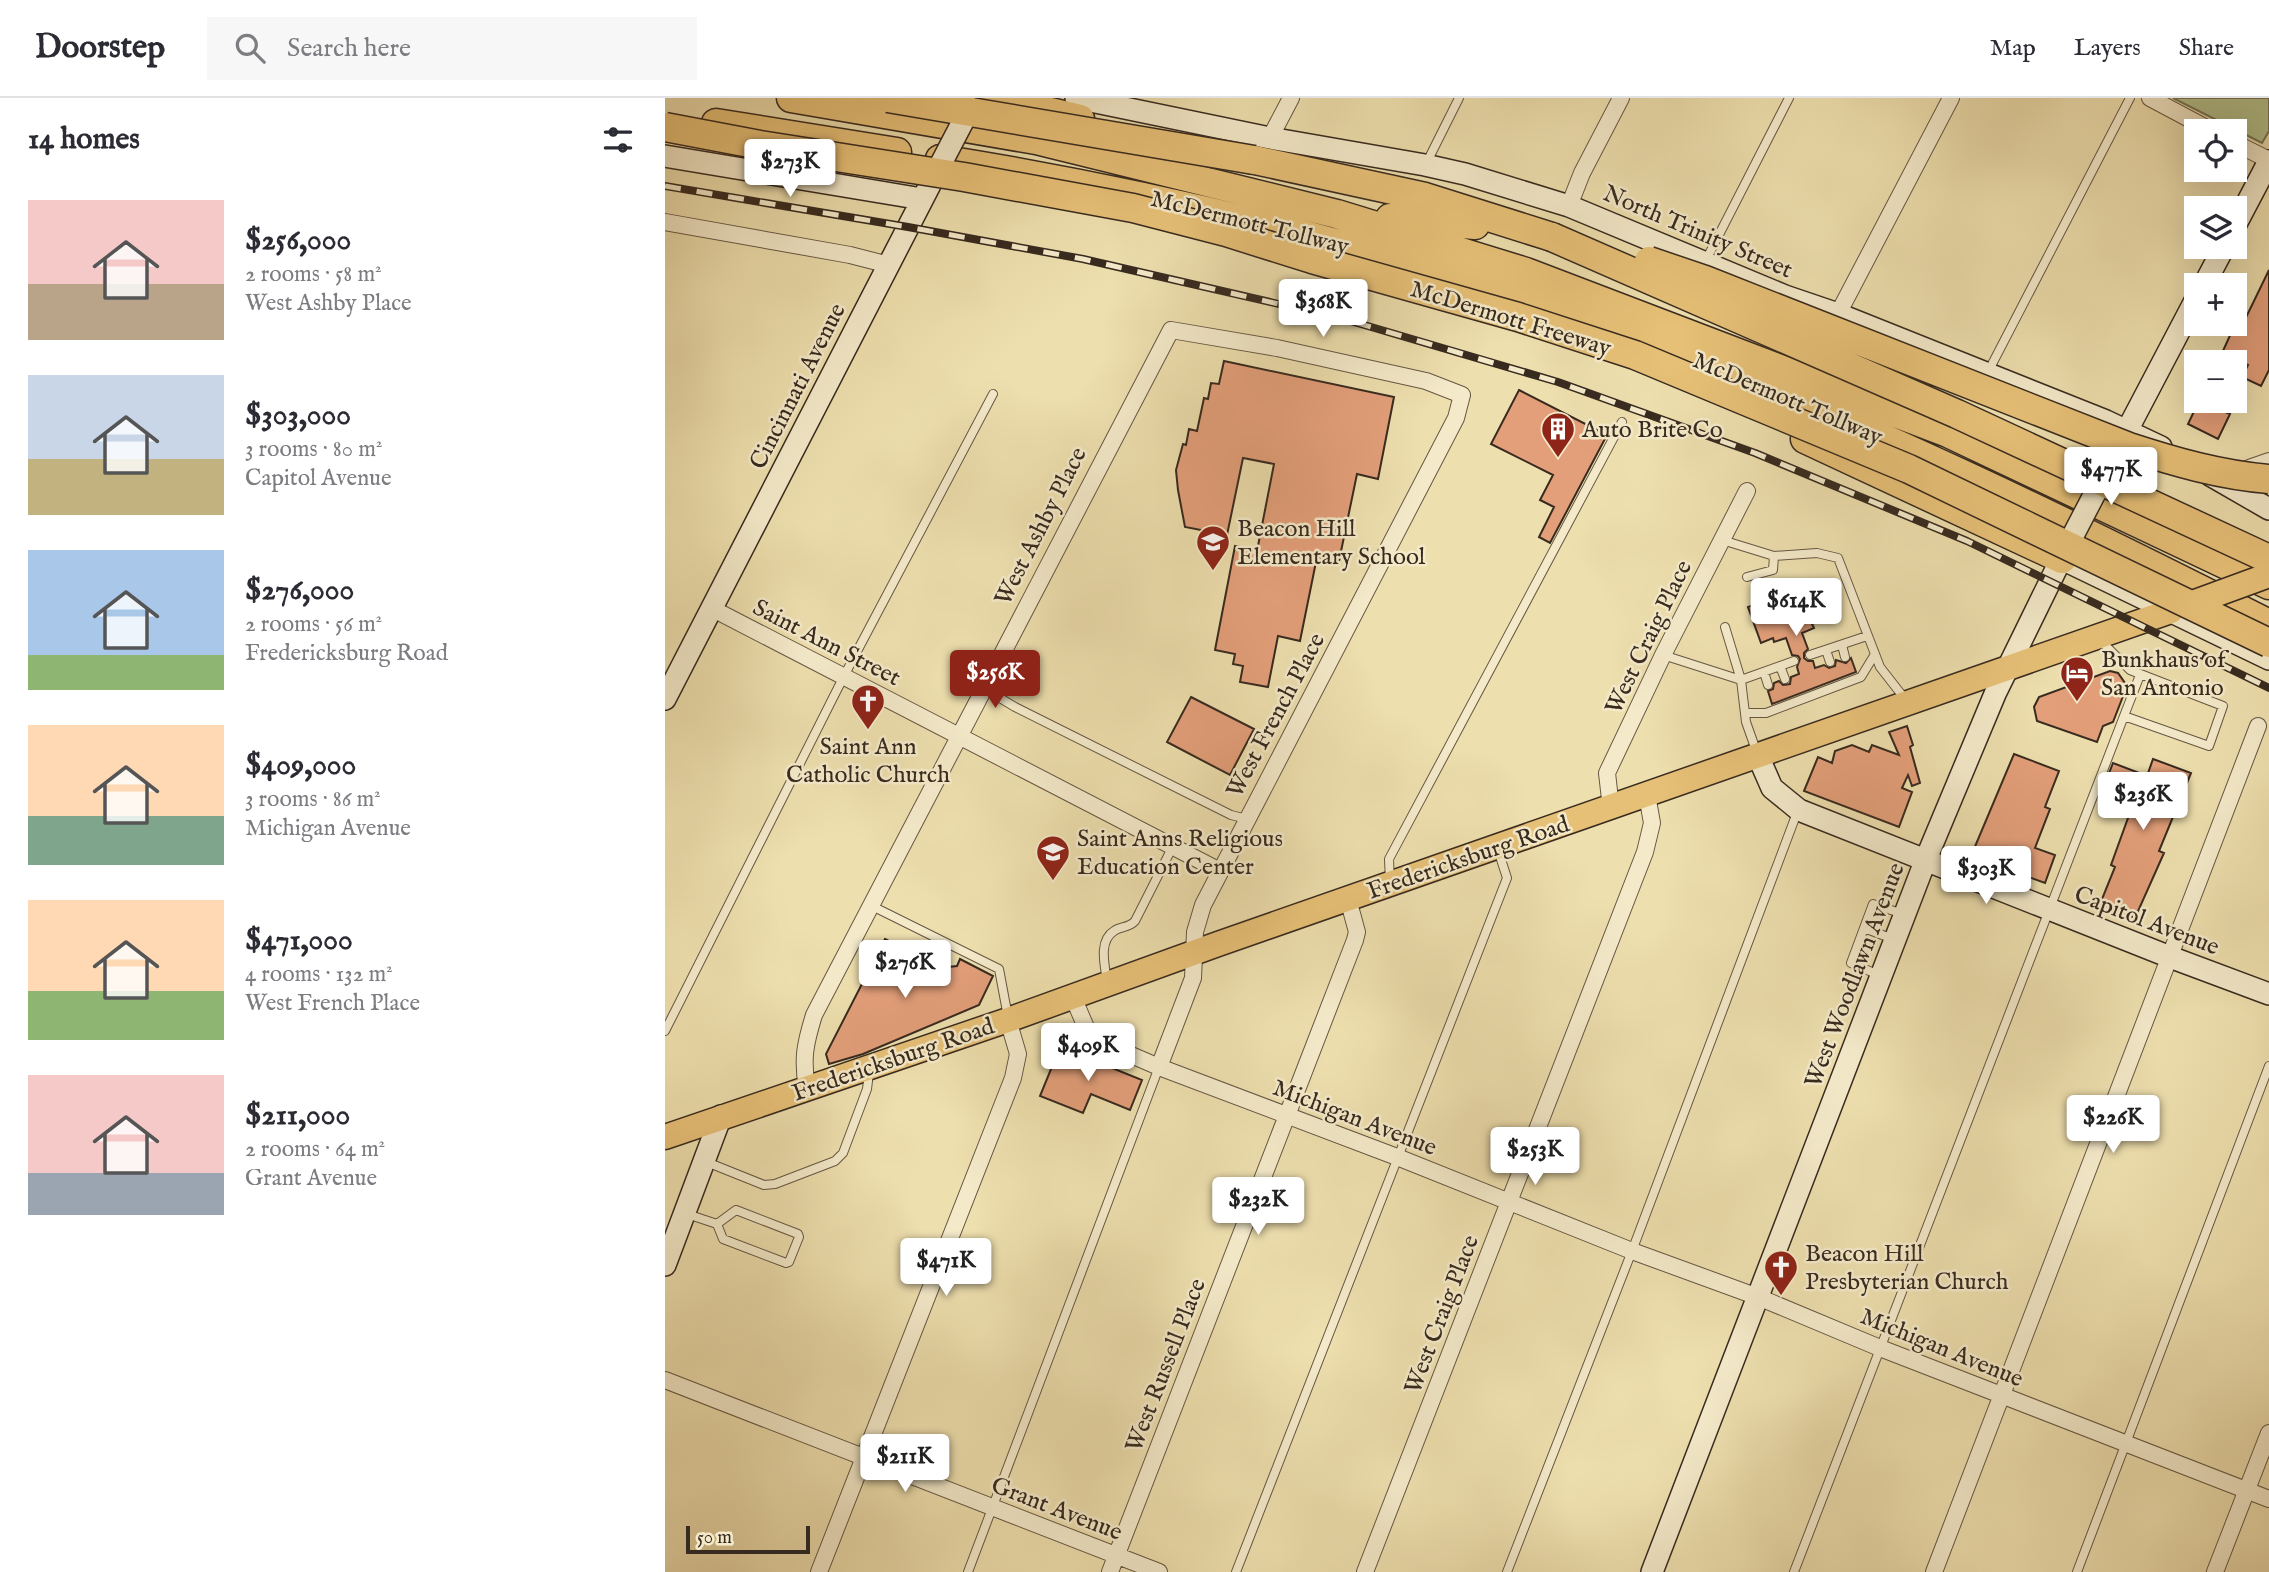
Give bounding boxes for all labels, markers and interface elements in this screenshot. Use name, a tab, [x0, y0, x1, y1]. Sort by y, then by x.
search box	[207, 17, 697, 80]
text: Doorstep	[35, 27, 165, 69]
icon: search	[231, 29, 269, 67]
text: Search here	[287, 32, 411, 65]
text: Map	[1990, 33, 2036, 64]
text: Layers	[2074, 33, 2141, 64]
text: Share	[2179, 33, 2234, 64]
map controls	[2184, 119, 2247, 413]
button: locate	[2184, 119, 2247, 182]
text: 14 homes	[28, 121, 140, 159]
icon: filters	[599, 121, 637, 159]
pin: $273K	[741, 140, 839, 199]
text: $273K	[760, 147, 820, 176]
street label: North Trinity Street	[1598, 178, 1797, 286]
street label: McDermott Tollway	[1147, 184, 1352, 263]
button: layers	[2184, 196, 2247, 259]
text: $256,000	[245, 222, 351, 260]
icon: home	[84, 228, 168, 312]
text: 2 rooms · 58 m²	[245, 260, 382, 289]
button: +	[2184, 273, 2247, 336]
street label: McDermott Freeway	[1406, 274, 1615, 365]
pin: $368K	[1274, 280, 1372, 339]
text: $368K	[1295, 287, 1351, 316]
text: West Ashby Place	[245, 289, 412, 318]
street label: Cincinnati Avenue	[743, 298, 853, 475]
street label: McDermott Tollway	[1688, 345, 1887, 453]
button: −	[2184, 350, 2247, 413]
text: $303,000	[245, 397, 351, 435]
icon: home	[84, 403, 168, 487]
building icon: Auto Brite Co	[1539, 410, 1577, 459]
place label: Auto Brite Co	[1581, 415, 1723, 446]
text: 3 rooms · 80 m²	[245, 435, 382, 464]
street label: West Ashby Place	[988, 442, 1095, 611]
pin: $477K	[2062, 448, 2160, 507]
text: $477K	[2080, 455, 2142, 484]
text: Capitol Avenue	[245, 464, 392, 493]
place label: Beacon Hill Elementary School	[1237, 514, 1426, 573]
school or university icon: Beacon Hill Elementary School	[1194, 523, 1232, 572]
street label: West Craig Place	[1599, 556, 1700, 720]
text: $276,000	[245, 572, 354, 610]
icon: home	[84, 578, 168, 662]
pin: $614K	[1747, 578, 1845, 638]
text: $614K	[1767, 586, 1825, 615]
street label: Saint Ann Street	[747, 593, 906, 694]
text: 2 rooms · 56 m²	[245, 610, 382, 639]
street label: West French Place	[1220, 628, 1333, 804]
text: Fredericksburg Road	[245, 639, 448, 668]
place label: Bunkhaus of San Antonio	[2101, 645, 2230, 704]
pin: $256K	[946, 650, 1044, 710]
hotel icon: Bunkhaus of San Antonio	[2058, 654, 2096, 703]
text: $256K	[966, 658, 1024, 687]
church icon: Saint Ann Catholic Church	[849, 682, 887, 731]
place label: Saint Ann Catholic Church	[786, 732, 950, 791]
text: $409,000	[245, 747, 356, 785]
icon: home	[84, 753, 168, 837]
pin: $236K	[2094, 772, 2192, 832]
text: $236K	[2114, 780, 2172, 809]
text: 3 rooms · 86 m²	[245, 785, 381, 814]
street label: Fredericksburg Road	[1363, 809, 1574, 908]
text: Michigan Avenue	[245, 814, 411, 843]
place label: Saint Anns Religious Education Center	[1077, 824, 1283, 883]
school or university icon: Saint Anns Religious Education Center	[1034, 833, 1072, 882]
pin: $303K	[1937, 846, 2035, 906]
text: $303K	[1957, 854, 2015, 883]
street label: West Woodlawn Avenue	[1798, 859, 1913, 1092]
street label: Capitol Avenue	[2070, 880, 2223, 963]
text: $471,000	[245, 922, 353, 960]
icon: home	[84, 928, 168, 1012]
pin: $276K	[856, 940, 954, 1000]
text: $276K	[875, 948, 935, 977]
text: 4 rooms · 132 m²	[245, 960, 393, 989]
text: West French Place	[245, 989, 420, 1018]
street label: Fredericksburg Road	[788, 1011, 999, 1110]
pin: $409K	[1039, 1024, 1137, 1083]
text: $409K	[1057, 1031, 1119, 1060]
street label: Michigan Avenue	[1268, 1073, 1441, 1164]
pin: $226K	[2064, 1096, 2162, 1155]
text: $211,000	[245, 1097, 350, 1135]
icon: home	[84, 1103, 168, 1187]
text: $226K	[2083, 1103, 2143, 1132]
pin: $253K	[1486, 1128, 1584, 1187]
text: 2 rooms · 64 m²	[245, 1135, 385, 1164]
text: $253K	[1506, 1135, 1564, 1164]
text: Grant Avenue	[245, 1164, 377, 1193]
pin: $232K	[1209, 1178, 1307, 1237]
text: $232K	[1228, 1185, 1288, 1214]
street label: West Craig Place	[1398, 1231, 1487, 1398]
pin: $471K	[897, 1238, 995, 1298]
place label: Beacon Hill Presbyterian Church	[1805, 1239, 2009, 1298]
text: $471K	[916, 1246, 976, 1275]
church icon: Beacon Hill Presbyterian Church	[1762, 1248, 1800, 1297]
street label: West Russell Place	[1119, 1274, 1214, 1457]
street label: Michigan Avenue	[1855, 1302, 2028, 1395]
pin: $211K	[856, 1434, 954, 1494]
text: $211K	[876, 1442, 934, 1471]
street label: Grant Avenue	[987, 1470, 1126, 1549]
scale bar	[686, 1523, 810, 1555]
text: 50 m	[697, 1526, 732, 1550]

